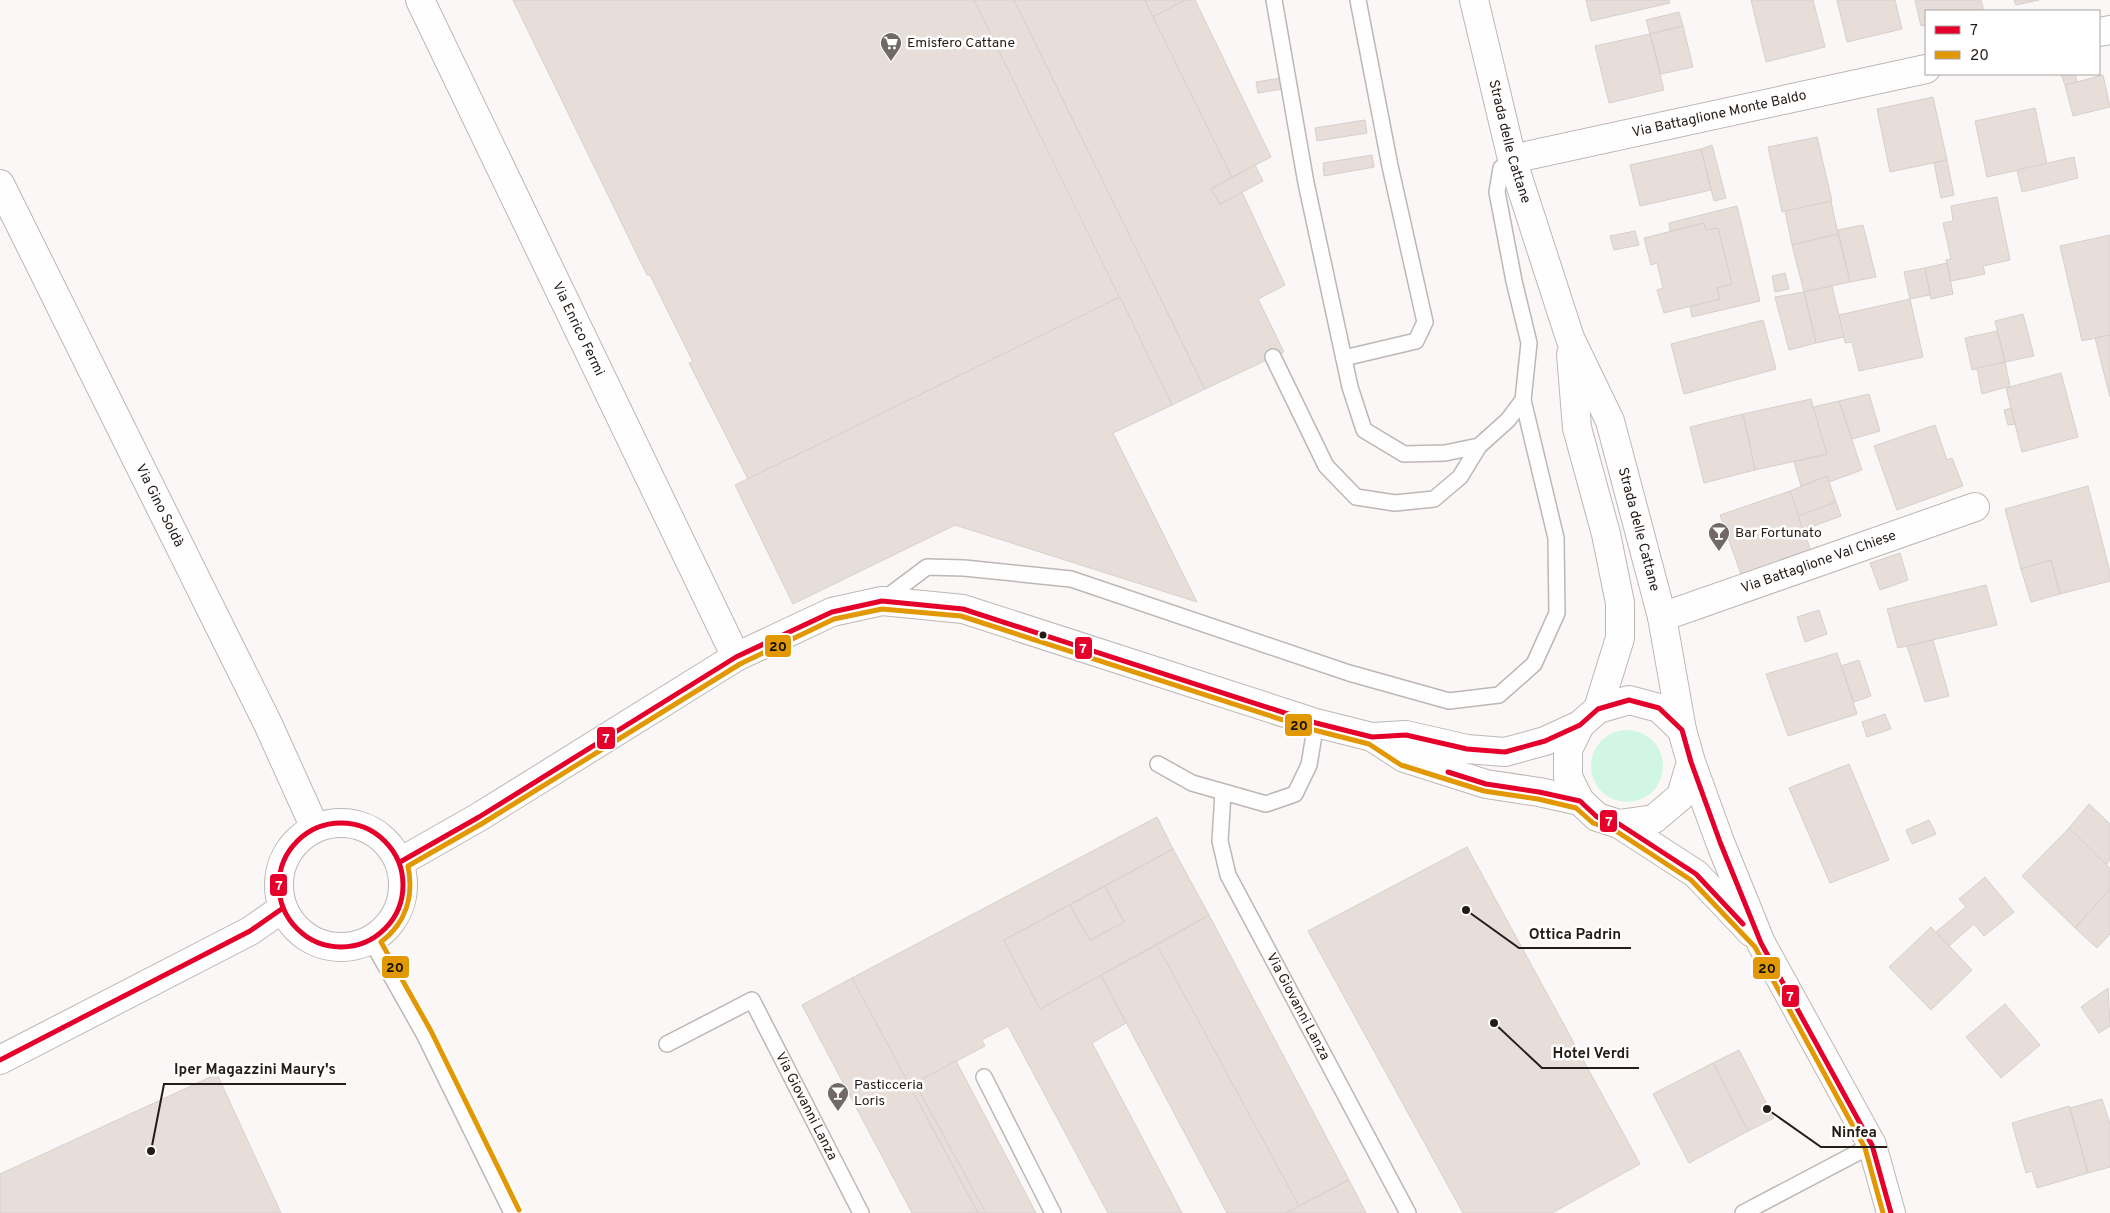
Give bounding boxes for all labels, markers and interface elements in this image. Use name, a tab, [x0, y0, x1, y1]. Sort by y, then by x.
legend	[1925, 10, 2100, 75]
text: 7	[1970, 22, 1978, 41]
supermarket icon: Emisfero Cattane	[879, 31, 903, 62]
place label: Emisfero Cattane	[907, 35, 1015, 52]
text: 20	[1970, 47, 1989, 66]
street label: Strada delle Cattane	[1485, 78, 1534, 206]
street label: Via Battaglione Monte Baldo	[1630, 87, 1808, 141]
street label: Via Enrico Fermi	[548, 279, 608, 379]
street label: Via Gino Soldà	[132, 461, 187, 550]
street label: Strada delle Cattane	[1614, 466, 1663, 593]
bar icon: Bar Fortunato	[1707, 521, 1731, 552]
place label: Bar Fortunato	[1735, 525, 1822, 542]
street label: Via Battaglione Val Chiese	[1739, 527, 1898, 597]
unlabelled marker	[1038, 630, 1048, 640]
line badge: 20	[764, 634, 792, 658]
line badge: 7	[1074, 636, 1093, 660]
text: 20	[769, 639, 787, 656]
text: 7	[1079, 641, 1087, 658]
line badge: 20	[1284, 713, 1313, 737]
text: 20	[1290, 718, 1308, 735]
line badge: 7	[596, 726, 616, 750]
text: 7	[602, 731, 610, 748]
line badge: 7	[1599, 809, 1618, 833]
text: 7	[1605, 814, 1613, 831]
line badge: 7	[269, 873, 288, 897]
text: 7	[275, 878, 283, 895]
callout: Ottica Padrin	[1519, 918, 1631, 948]
text: Ottica Padrin	[1529, 926, 1621, 945]
street label: Via Giovanni Lanza	[1262, 950, 1334, 1063]
line badge: 20	[381, 955, 410, 979]
line badge: 20	[1752, 956, 1781, 980]
text: 20	[386, 960, 404, 977]
text: 20	[1758, 961, 1776, 978]
line badge: 7	[1781, 984, 1800, 1008]
text: 7	[1786, 989, 1794, 1006]
callout: Hotel Verdi	[1542, 1038, 1639, 1068]
text: Hotel Verdi	[1553, 1045, 1629, 1064]
street label: Via Giovanni Lanza	[772, 1049, 841, 1163]
callout: Iper Magazzini Maury's	[164, 1054, 346, 1084]
text: Iper Magazzini Maury's	[174, 1061, 336, 1080]
place label: Pasticceria Loris	[854, 1077, 923, 1110]
bar icon: Pasticceria Loris	[826, 1081, 850, 1112]
callout: Ninfea	[1821, 1117, 1887, 1147]
text: Ninfea	[1831, 1124, 1877, 1143]

